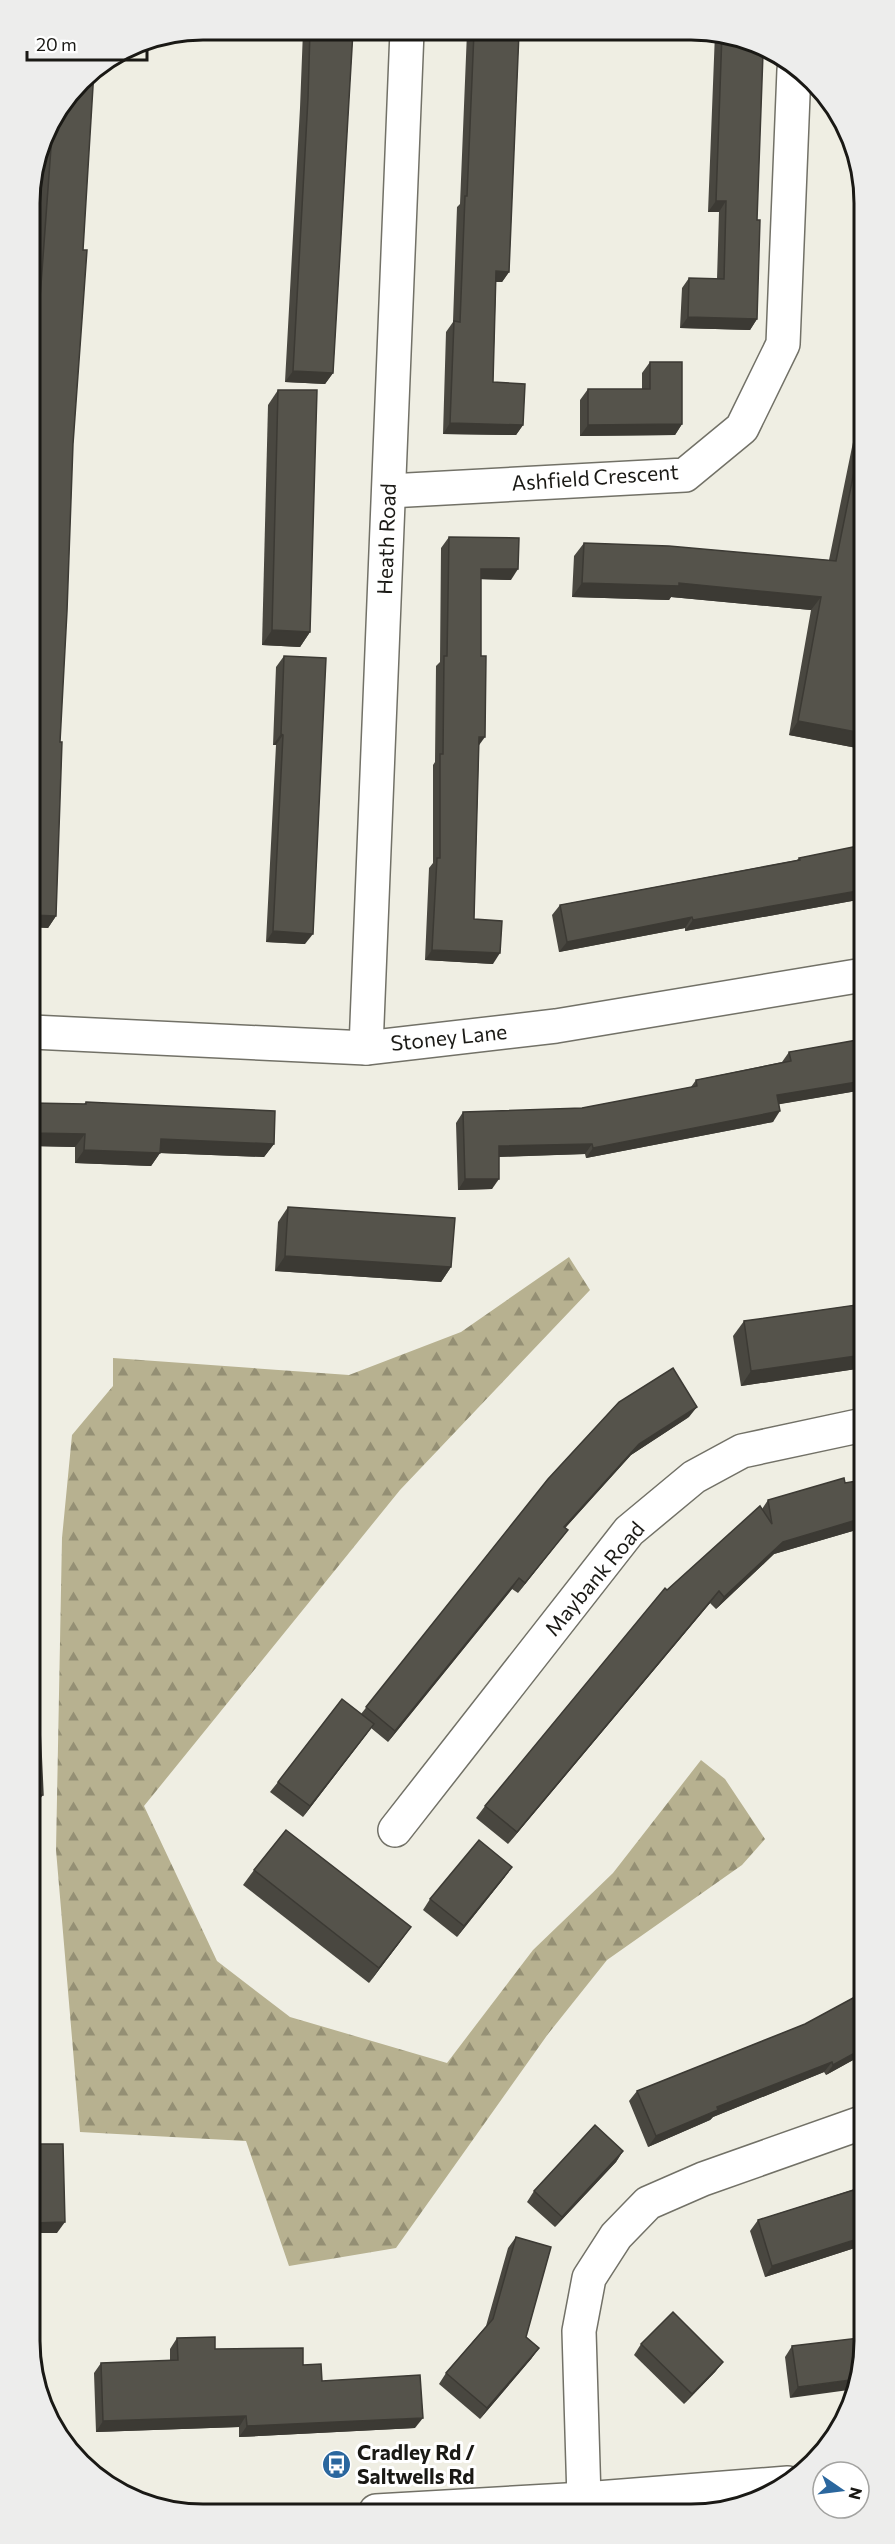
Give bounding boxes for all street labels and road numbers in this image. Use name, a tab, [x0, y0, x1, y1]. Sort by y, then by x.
street label: Ashfield Crescent	[510, 458, 679, 495]
street label: Heath Road	[371, 483, 400, 595]
street label: Stoney Lane	[389, 1018, 508, 1055]
street label: Maybank Road	[539, 1516, 649, 1640]

